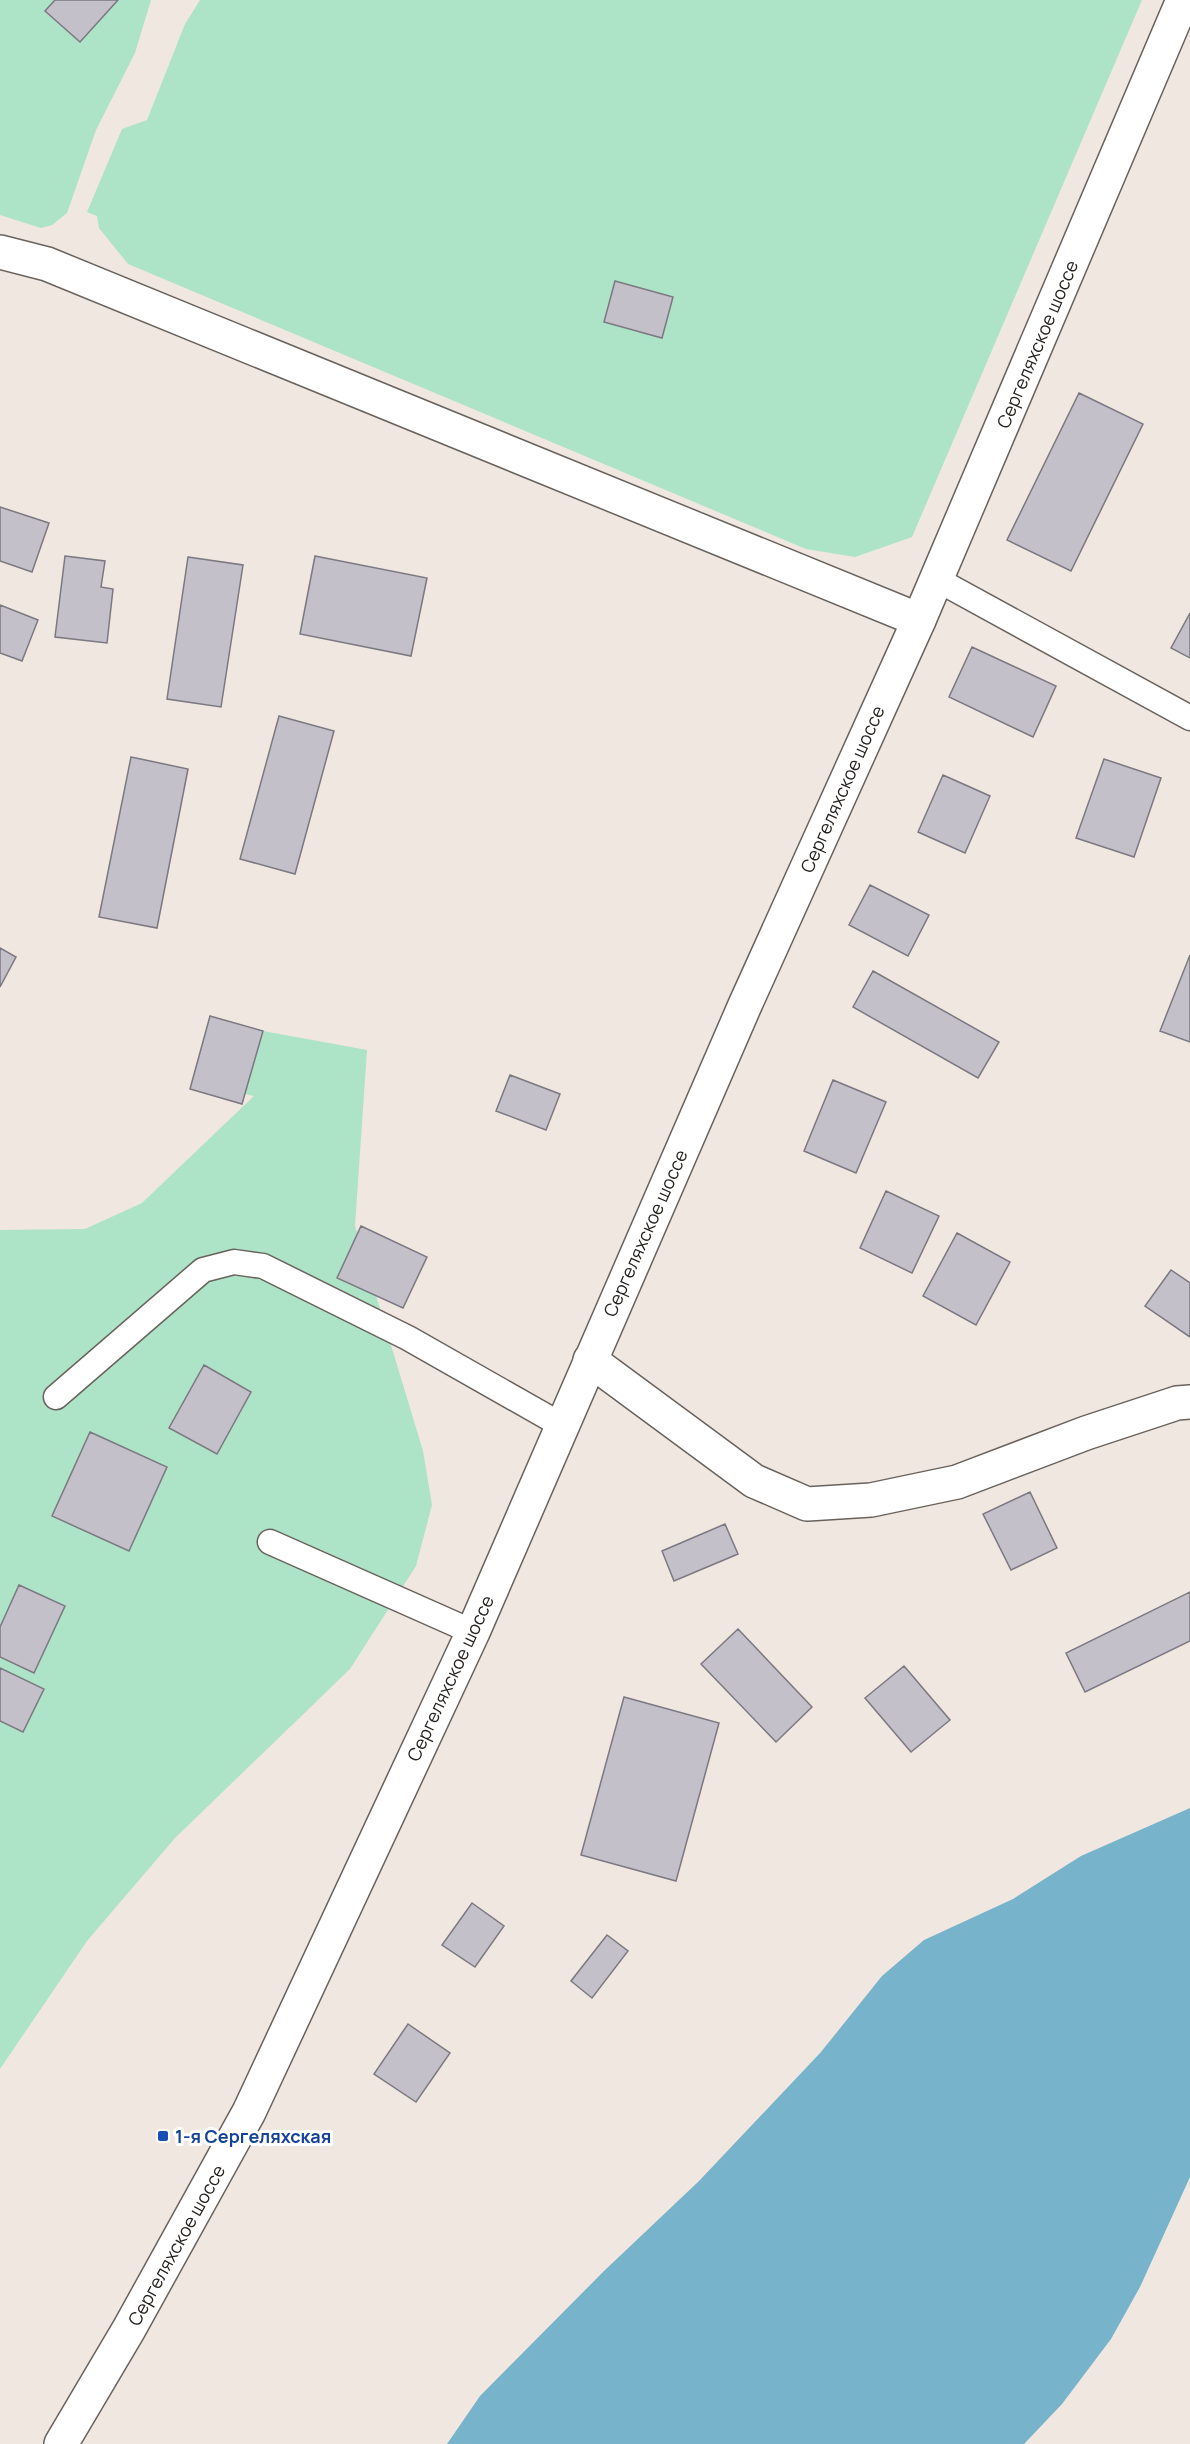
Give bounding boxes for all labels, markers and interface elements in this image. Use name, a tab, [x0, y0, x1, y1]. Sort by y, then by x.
street label: Сергеляхское шоссе	[991, 256, 1083, 432]
street label: Сергеляхское шоссе	[794, 702, 890, 876]
street label: Сергеляхское шоссе	[597, 1146, 693, 1320]
street label: Сергеляхское шоссе	[401, 1591, 499, 1765]
place label: 1-я Сергеляхская	[175, 2124, 331, 2148]
marker: 1-я Сергеляхская	[156, 2129, 170, 2143]
street label: Сергеляхское шоссе	[122, 2160, 230, 2330]

